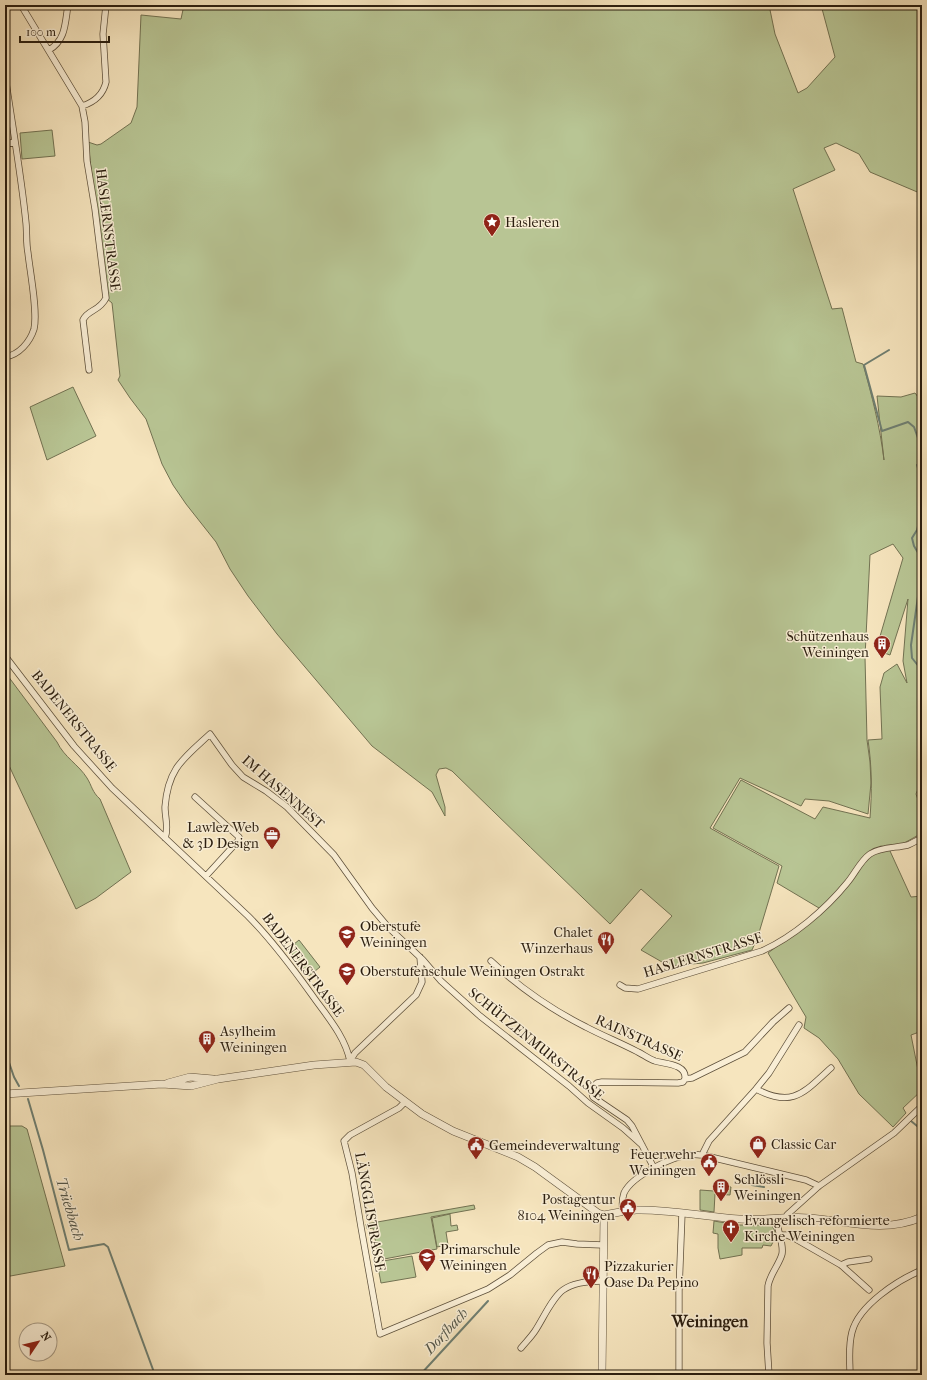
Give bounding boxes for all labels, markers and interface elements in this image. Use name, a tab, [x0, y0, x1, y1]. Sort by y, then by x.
scale bar	[20, 18, 109, 44]
text: 100 m	[26, 25, 56, 39]
street label: HASLERNSTRASSE	[92, 167, 124, 293]
place icon: Hasleren	[482, 212, 502, 237]
place label: Hasleren	[505, 214, 559, 231]
place label: Schützenhaus Weiningen	[786, 628, 869, 661]
building icon: Schützenhaus Weiningen	[872, 634, 892, 659]
street label: BADENERSTRASSE	[28, 667, 120, 775]
street label: IM HASENNEST	[238, 752, 328, 833]
place label: Lawlez Web & 3D Design	[183, 819, 259, 852]
office icon: Lawlez Web & 3D Design	[262, 825, 282, 850]
street label: BADENERSTRASSE	[258, 910, 348, 1021]
place label: Oberstufe Weiningen	[359, 918, 427, 951]
school or university icon: Oberstufe Weiningen	[337, 924, 357, 949]
place label: Chalet Winzerhaus	[520, 924, 593, 957]
street label: HASLERNSTRASSE	[641, 929, 765, 981]
restaurant icon: Chalet Winzerhaus	[596, 930, 616, 955]
school or university icon: Oberstufenschule Weiningen Ostrakt	[337, 961, 357, 986]
place label: Oberstufenschule Weiningen Ostrakt	[360, 963, 585, 980]
street label: SCHÜTZENMURSTRASSE	[465, 984, 608, 1104]
street label: RAINSTRASSE	[593, 1011, 686, 1065]
place label: Asylheim Weiningen	[219, 1023, 287, 1056]
building icon: Asylheim Weiningen	[197, 1029, 217, 1054]
shop icon: Classic Car	[748, 1134, 768, 1159]
public building icon: Gemeindeverwaltung	[466, 1135, 486, 1160]
place label: Classic Car	[771, 1136, 836, 1153]
place label: Gemeindeverwaltung	[489, 1137, 620, 1154]
place label: Feuerwehr Weiningen	[628, 1146, 696, 1179]
street label: LÄNGGLISTRASSE	[351, 1151, 389, 1273]
public building icon: Feuerwehr Weiningen	[699, 1152, 719, 1177]
place label: Schlössli Weiningen	[733, 1171, 801, 1204]
water label: Trüebbach	[52, 1175, 88, 1243]
building icon: Schlössli Weiningen	[711, 1177, 731, 1202]
place label: Postagentur 8104 Weiningen	[517, 1191, 615, 1224]
public building icon: Postagentur 8104 Weiningen	[618, 1197, 638, 1222]
place label: Evangelisch-reformierte Kirche Weiningen	[744, 1212, 890, 1245]
church icon: Evangelisch-reformierte Kirche Weiningen	[721, 1218, 741, 1243]
place label: Primarschule Weiningen	[439, 1241, 520, 1274]
school or university icon: Primarschule Weiningen	[417, 1247, 437, 1272]
place label: Pizzakurier Oase Da Pepino	[604, 1258, 699, 1291]
restaurant icon: Pizzakurier Oase Da Pepino	[581, 1264, 601, 1289]
water label: Dorfbach	[420, 1304, 472, 1358]
district label: Weiningen	[671, 1312, 749, 1332]
north arrow	[18, 1322, 58, 1362]
text: N	[38, 1329, 54, 1344]

